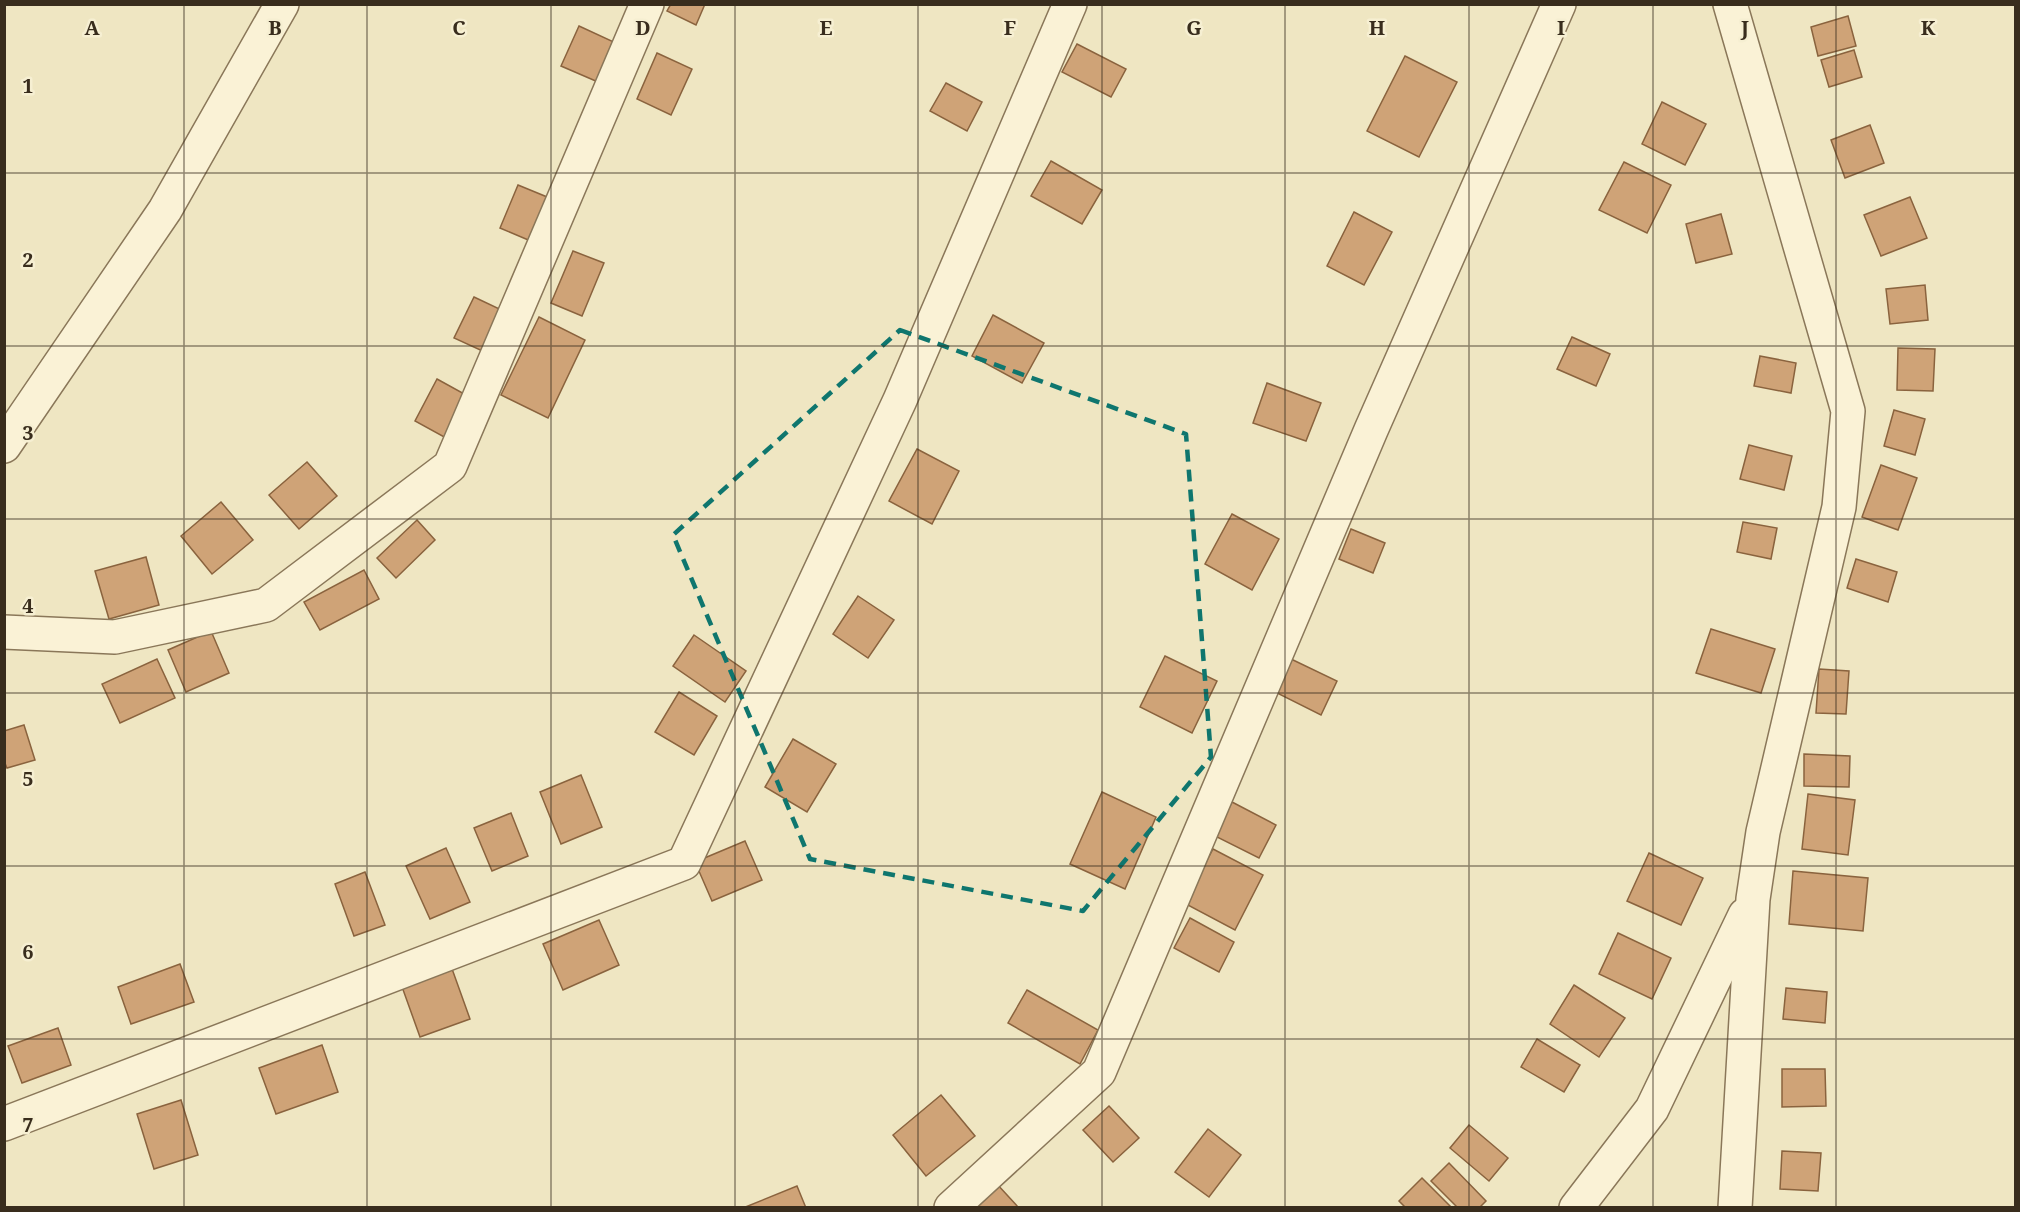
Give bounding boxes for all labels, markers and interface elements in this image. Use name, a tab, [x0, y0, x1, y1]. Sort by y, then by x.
text: A	[84, 14, 100, 41]
text: B	[268, 14, 282, 41]
text: C	[452, 14, 466, 41]
text: D	[635, 14, 651, 41]
text: E	[819, 14, 833, 41]
text: F	[1004, 14, 1016, 41]
text: G	[1186, 14, 1202, 41]
text: H	[1369, 14, 1385, 41]
text: I	[1557, 14, 1565, 41]
text: J	[1740, 14, 1749, 41]
text: K	[1921, 14, 1936, 41]
text: 1	[22, 72, 34, 99]
text: 2	[22, 246, 34, 273]
text: 3	[22, 419, 34, 446]
text: 4	[22, 592, 34, 619]
text: 5	[22, 765, 34, 792]
text: 6	[22, 938, 34, 965]
text: 7	[22, 1111, 34, 1138]

